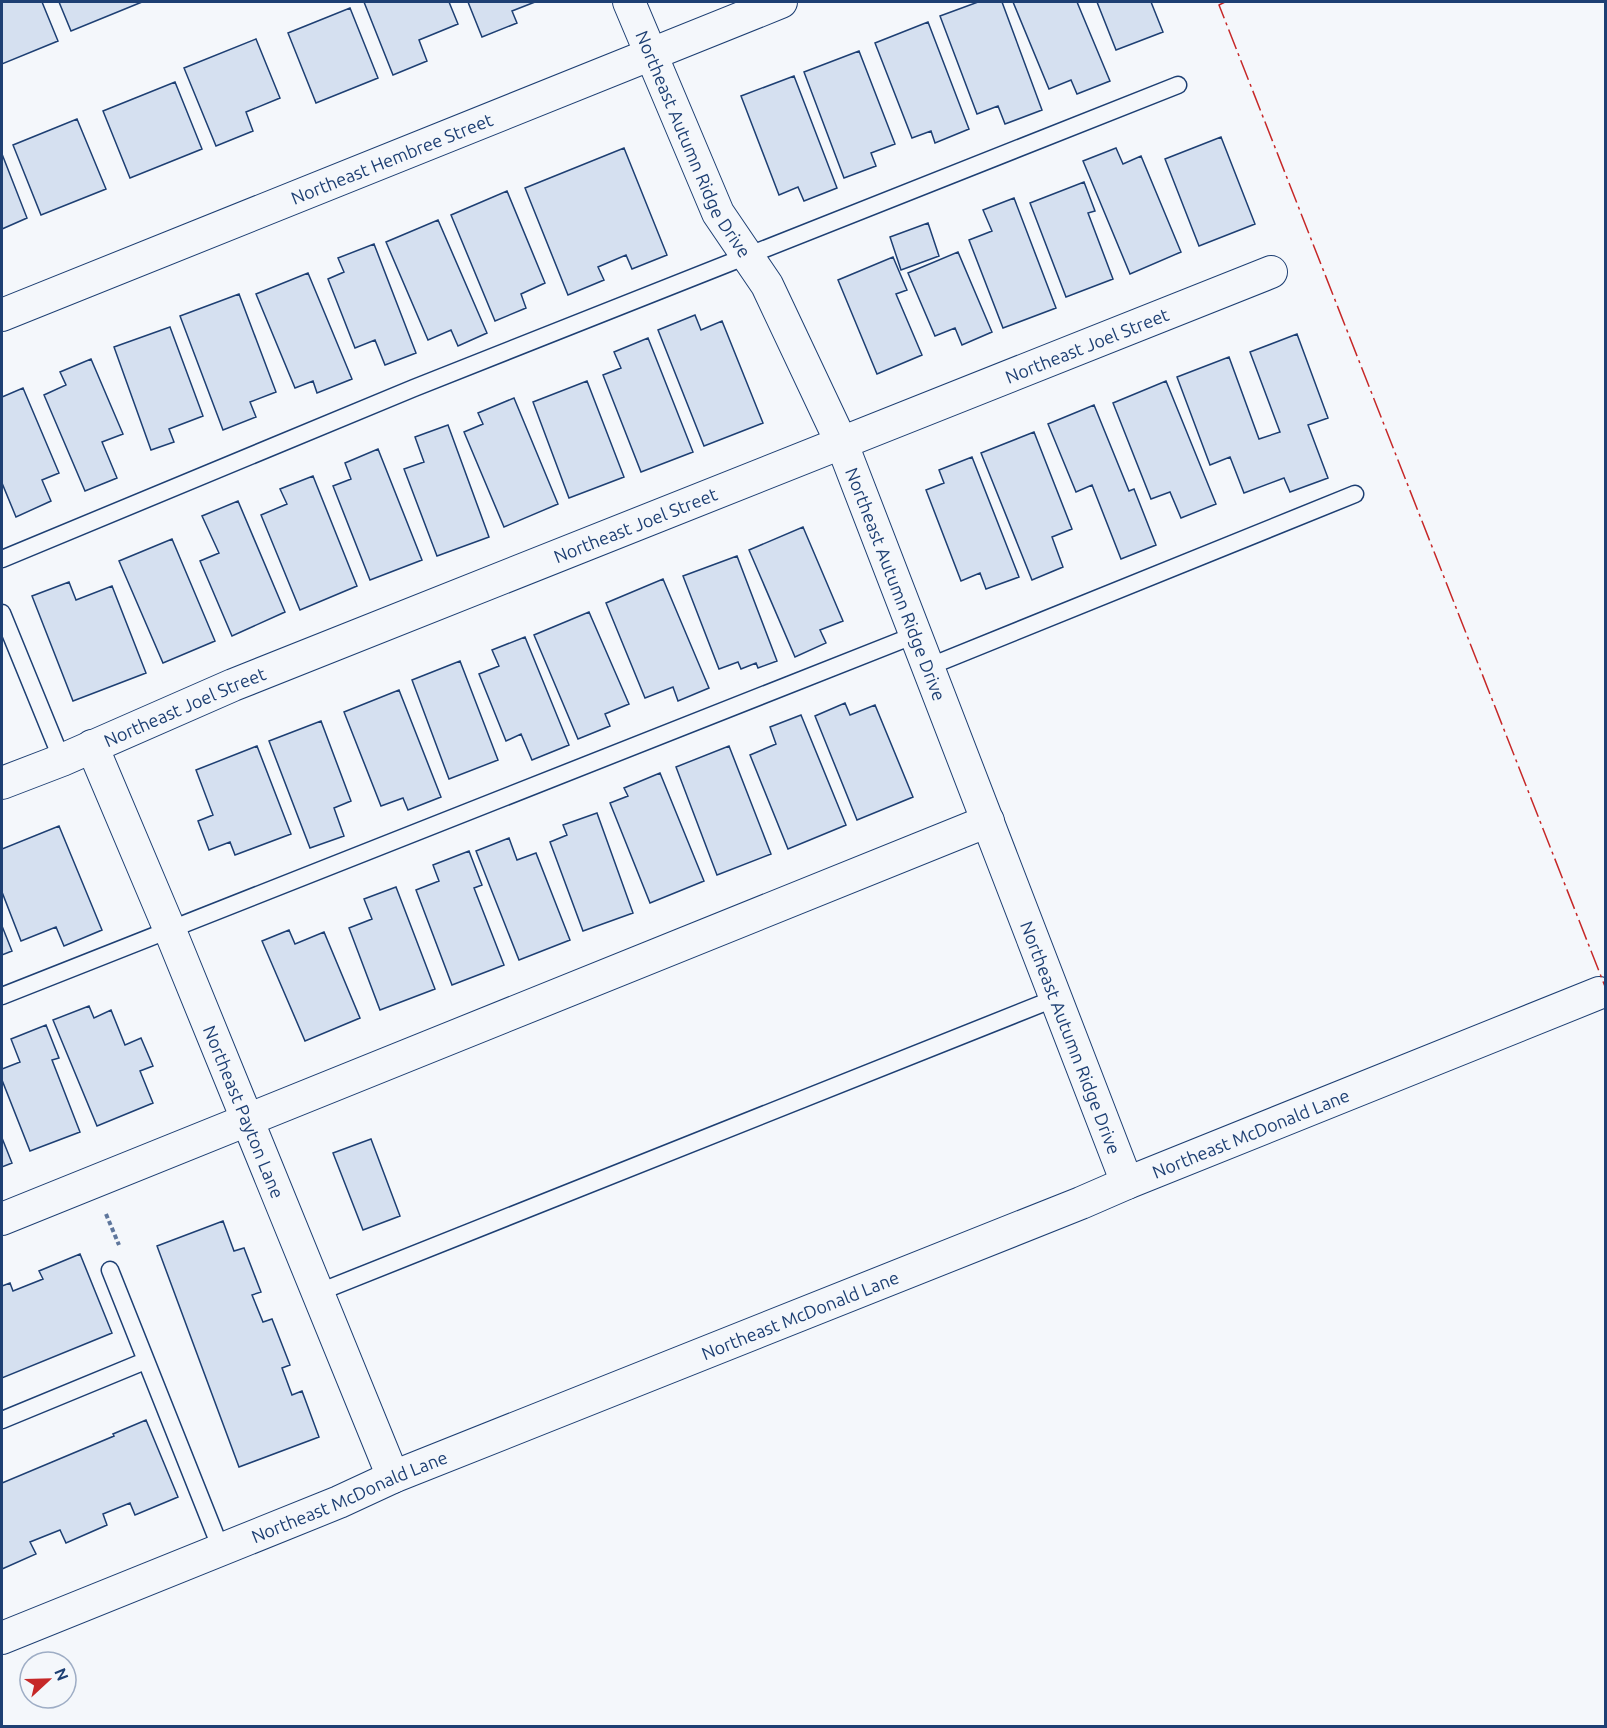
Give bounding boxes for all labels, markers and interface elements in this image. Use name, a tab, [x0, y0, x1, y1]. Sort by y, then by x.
street label: Northeast Autumn Ridge Drive	[632, 27, 755, 261]
street label: Northeast Hembree Street	[288, 109, 495, 208]
street label: Northeast Joel Street	[1002, 304, 1172, 387]
street label: Northeast Autumn Ridge Drive	[842, 465, 950, 703]
street label: Northeast Joel Street	[551, 483, 720, 566]
street label: Northeast Joel Street	[101, 663, 268, 750]
street label: Northeast Autumn Ridge Drive	[1017, 918, 1125, 1157]
street label: Northeast Payton Lane	[200, 1022, 288, 1201]
street label: Northeast McDonald Lane	[1149, 1085, 1352, 1182]
street label: Northeast McDonald Lane	[698, 1267, 902, 1363]
street label: Northeast McDonald Lane	[248, 1446, 450, 1546]
north arrow	[18, 1650, 78, 1710]
text: N	[51, 1665, 72, 1683]

